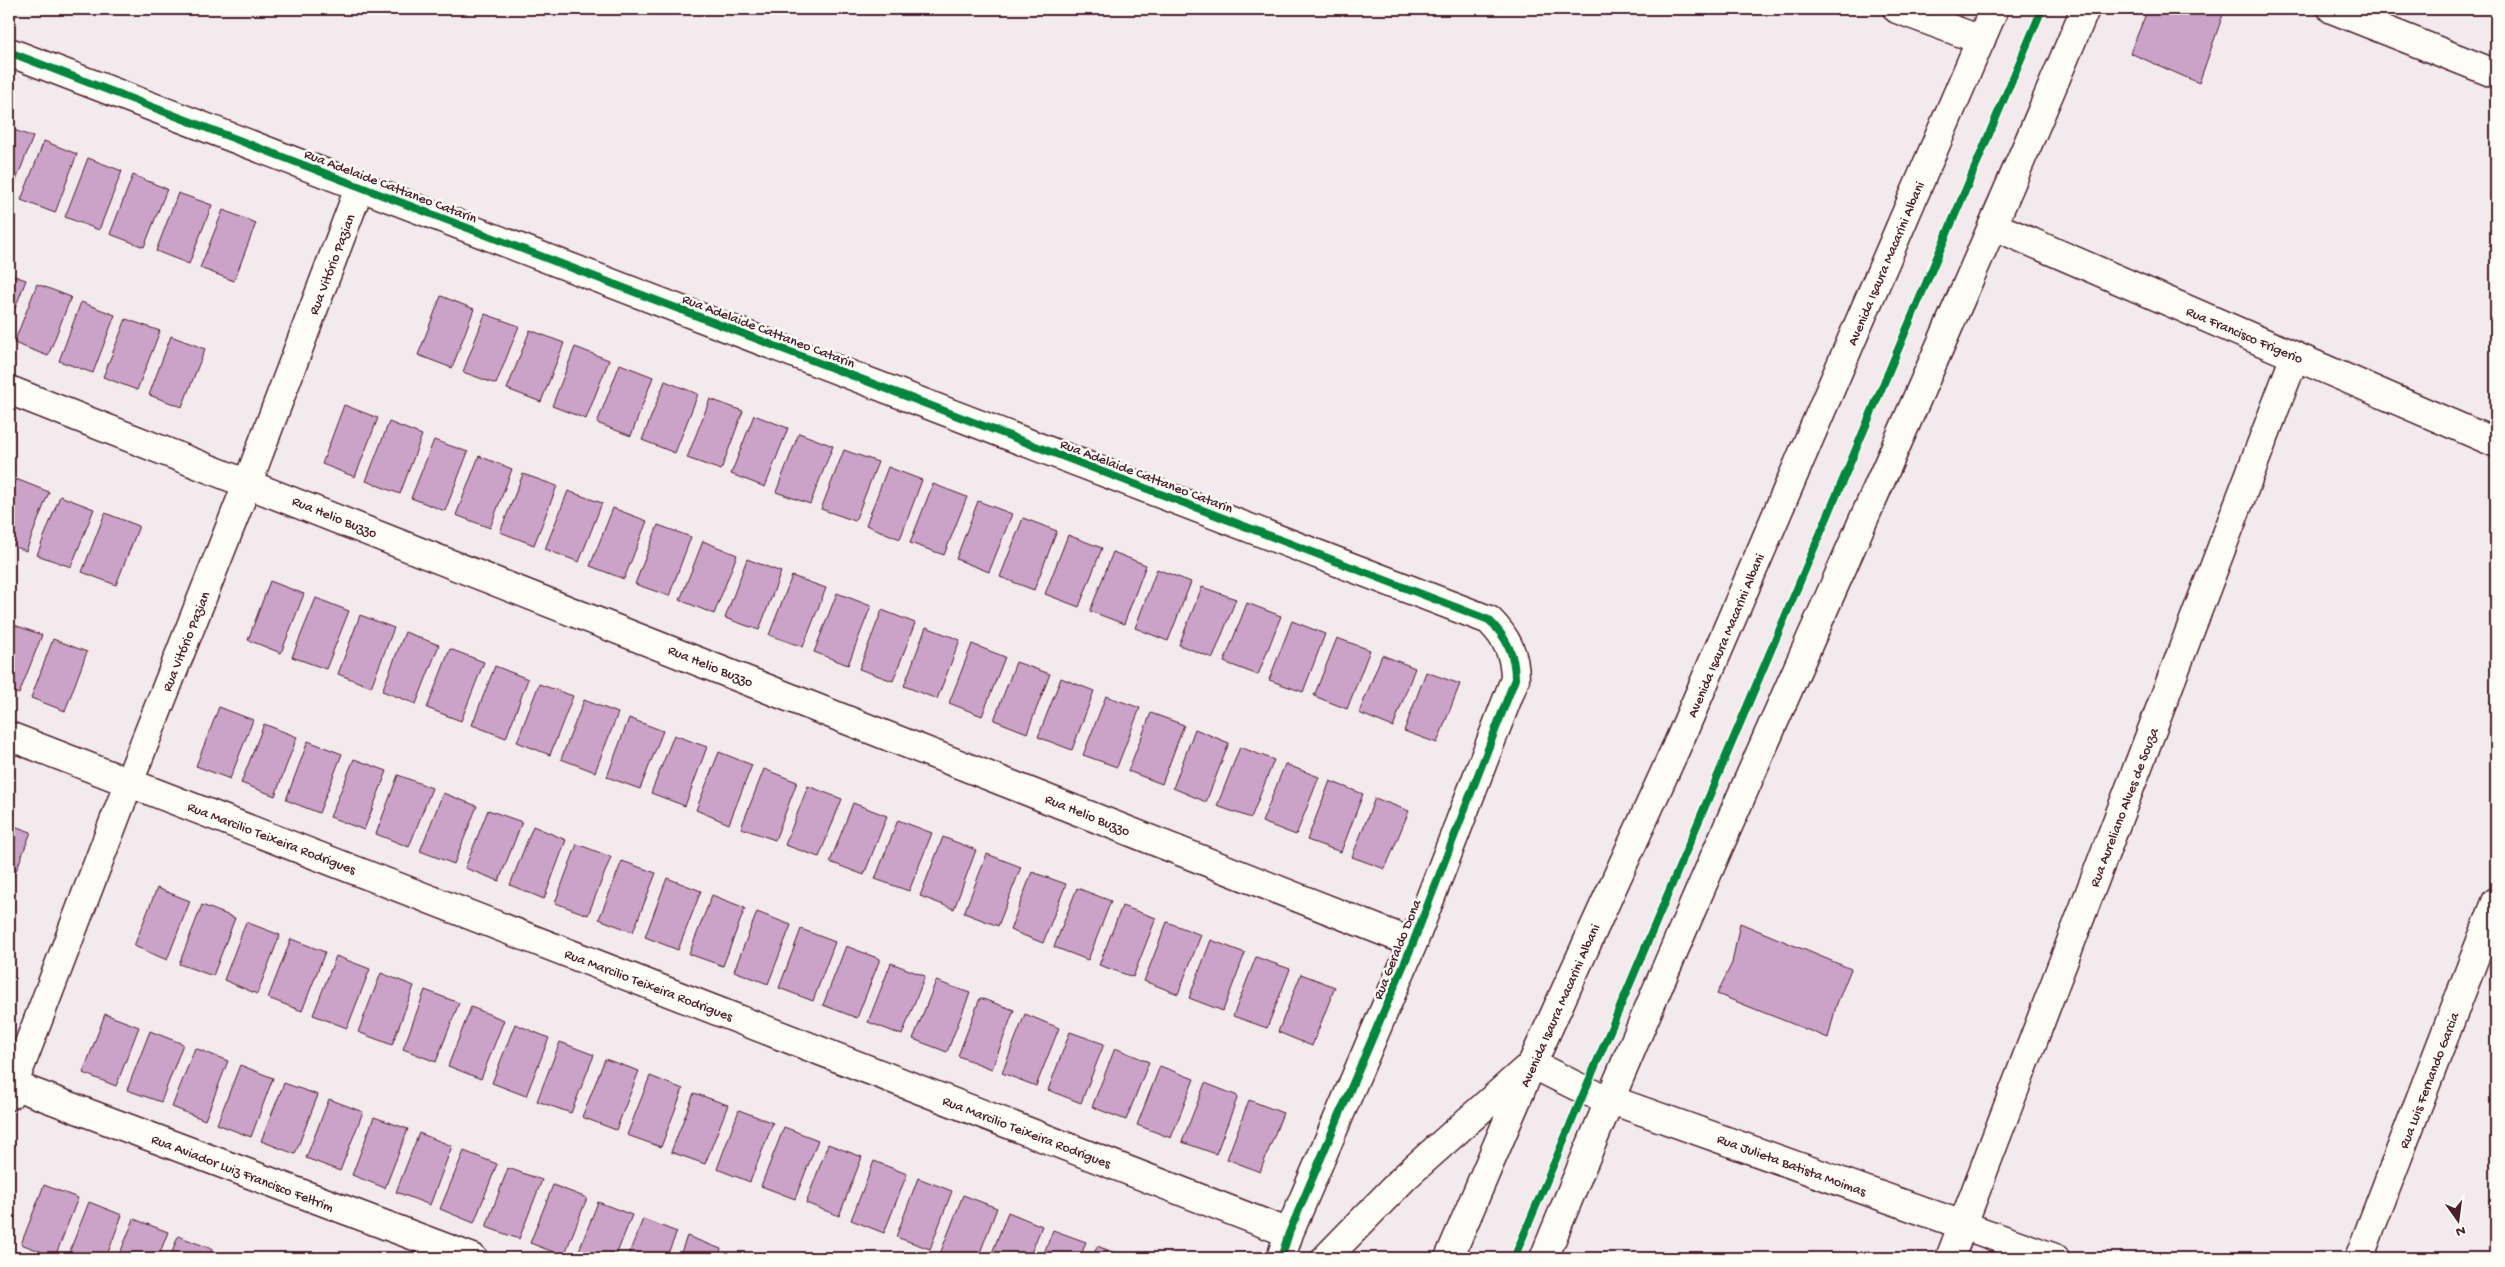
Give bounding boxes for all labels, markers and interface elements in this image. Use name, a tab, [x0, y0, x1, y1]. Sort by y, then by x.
street label: Rua Adelaide Cattaneo Catarin	[301, 146, 479, 228]
street label: Avenida Isaura Macarini Albani	[1845, 179, 1930, 349]
street label: Rua Vitório Pazian	[306, 212, 360, 318]
street label: Rua Adelaide Cattaneo Catarin	[679, 291, 857, 373]
street label: Rua Francisco Frigerio	[2183, 304, 2305, 369]
street label: Rua Adelaide Cattaneo Catarin	[1057, 436, 1235, 518]
street label: Rua Helio Buzzo	[289, 494, 379, 543]
street label: Avenida Isaura Macarini Albani	[1685, 551, 1770, 721]
street label: Rua Vitório Pazian	[159, 589, 215, 694]
street label: Rua Helio Buzzo	[665, 643, 755, 692]
street label: Rua Aureliano Alves de Souza	[2087, 725, 2164, 890]
street label: Rua Helio Buzzo	[1042, 792, 1132, 841]
street label: Rua Marcilio Teixeira Rodrigues	[185, 799, 358, 880]
street label: Rua Geraldo Dona	[1370, 896, 1427, 1002]
street label: Avenida Isaura Macarini Albani	[1518, 922, 1605, 1090]
street label: Rua Marcilio Teixeira Rodrigues	[562, 946, 735, 1027]
street label: Rua Luis Fernando Garcia	[2396, 1009, 2465, 1151]
street label: Rua Marcilio Teixeira Rodrigues	[940, 1093, 1113, 1174]
street label: Rua Julieta Batista Moimas	[1714, 1131, 1869, 1202]
street label: Rua Aviador Luiz Francisco Feltrim	[148, 1132, 336, 1217]
north arrow	[2432, 1194, 2482, 1244]
text: N	[2454, 1221, 2467, 1240]

